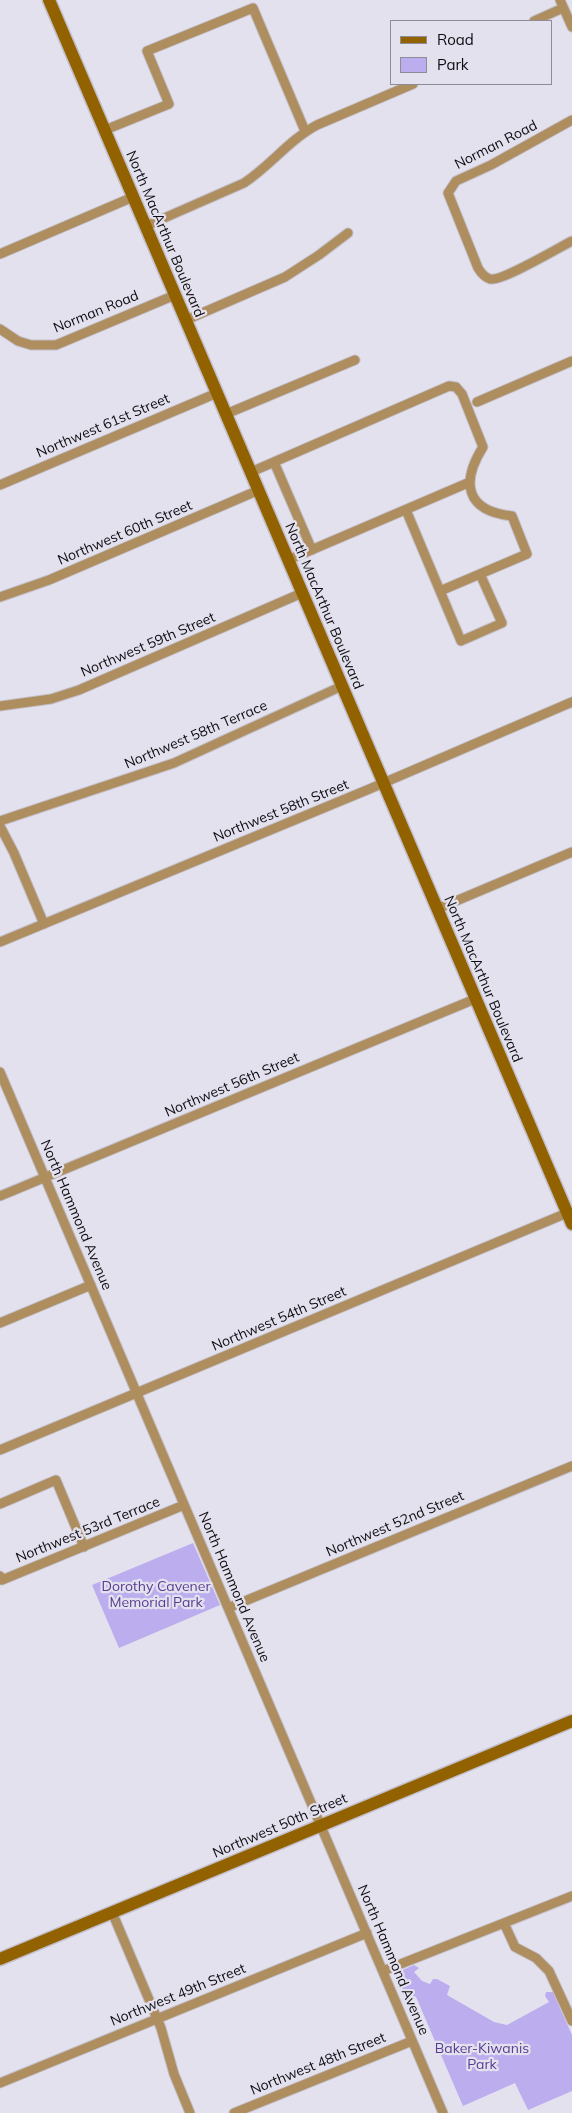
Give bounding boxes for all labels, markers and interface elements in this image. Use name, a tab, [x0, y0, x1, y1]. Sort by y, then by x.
legend	[390, 20, 552, 85]
text: Road	[437, 30, 474, 49]
text: Park	[437, 55, 469, 74]
street label: Norman Road	[452, 117, 540, 173]
street label: North MacArthur Boulevard	[122, 148, 208, 320]
street label: Norman Road	[51, 287, 141, 337]
street label: Northwest 61st Street	[34, 390, 172, 462]
street label: Northwest 60th Street	[55, 497, 195, 569]
street label: North MacArthur Boulevard	[281, 520, 367, 692]
street label: Northwest 59th Street	[78, 609, 218, 681]
street label: Northwest 58th Terrace	[122, 697, 270, 773]
street label: Northwest 58th Street	[211, 776, 351, 846]
street label: North MacArthur Boulevard	[440, 893, 526, 1065]
street label: Northwest 56th Street	[162, 1049, 302, 1121]
street label: North Hammond Avenue	[37, 1137, 115, 1293]
street label: Northwest 54th Street	[209, 1283, 349, 1355]
street label: Northwest 52nd Street	[324, 1487, 466, 1561]
street label: Northwest 53rd Terrace	[14, 1493, 162, 1567]
street label: North Hammond Avenue	[195, 1509, 273, 1665]
park label: Dorothy Cavener Memorial Park	[101, 1579, 211, 1611]
street label: Northwest 50th Street	[210, 1790, 350, 1862]
street label: North Hammond Avenue	[354, 1882, 432, 2038]
street label: Northwest 49th Street	[108, 1960, 248, 2030]
street label: Northwest 48th Street	[248, 2029, 388, 2099]
park label: Baker-Kiwanis Park	[435, 2041, 529, 2074]

